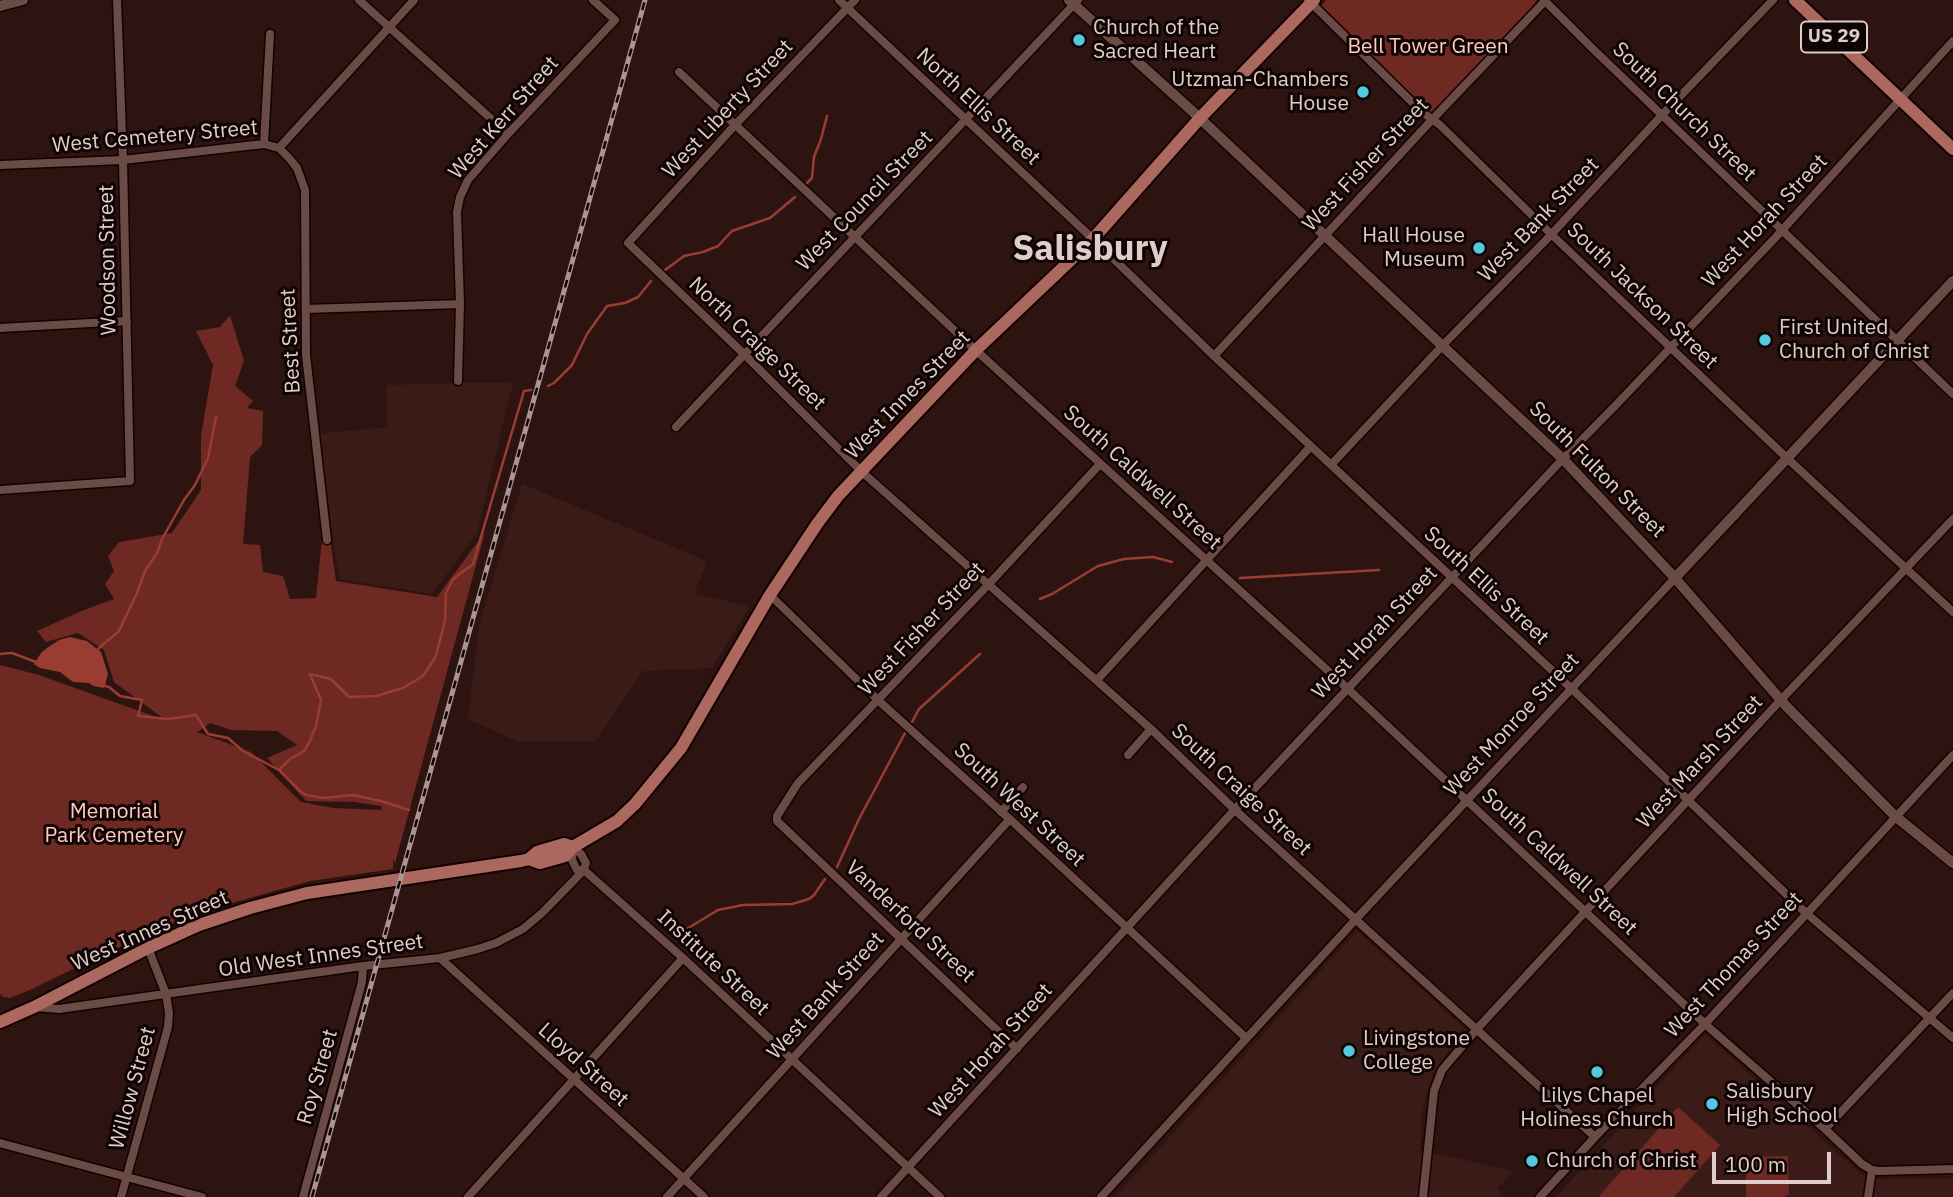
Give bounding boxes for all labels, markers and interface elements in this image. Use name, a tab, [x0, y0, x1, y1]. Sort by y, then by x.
place label: Church of the Sacred Heart	[1093, 15, 1219, 65]
road number: US 29	[1801, 22, 1867, 52]
marker: Church of the Sacred Heart	[1071, 32, 1087, 48]
park label: Bell Tower Green	[1347, 34, 1509, 60]
street label: West Liberty Street	[657, 35, 799, 183]
street label: South Church Street	[1607, 37, 1761, 187]
street label: North Ellis Street	[911, 43, 1045, 171]
street label: West Kerr Street	[444, 51, 564, 185]
place label: Utzman-Chambers House	[1171, 67, 1349, 117]
marker: Utzman-Chambers House	[1355, 84, 1371, 100]
street label: West Fisher Street	[1298, 93, 1434, 237]
street label: West Cemetery Street	[51, 115, 259, 159]
street label: West Council Street	[792, 126, 938, 276]
street label: West Horah Street	[1697, 149, 1833, 293]
street label: West Bank Street	[1473, 153, 1605, 287]
street label: Woodson Street	[94, 185, 122, 335]
street label: South Jackson Street	[1561, 217, 1723, 375]
place label: Hall House Museum	[1362, 223, 1465, 273]
district label: Salisbury	[1012, 229, 1168, 271]
marker: Hall House Museum	[1471, 240, 1487, 256]
street label: North Craige Street	[683, 272, 831, 416]
street label: Best Street	[276, 288, 306, 394]
place label: First United Church of Christ	[1779, 315, 1930, 365]
street label: West Innes Street	[840, 325, 976, 465]
marker: First United Church of Christ	[1757, 332, 1773, 348]
street label: South Fulton Street	[1524, 397, 1670, 543]
street label: South Caldwell Street	[1058, 400, 1226, 556]
street label: South Ellis Street	[1418, 522, 1554, 650]
street label: West Fisher Street	[854, 557, 990, 701]
street label: West Horah Street	[1307, 561, 1443, 705]
street label: West Monroe Street	[1439, 648, 1585, 802]
street label: West Marsh Street	[1632, 690, 1768, 834]
street label: South Craige Street	[1166, 719, 1316, 861]
street label: South West Street	[948, 738, 1090, 872]
street label: South Caldwell Street	[1476, 783, 1642, 941]
park label: Memorial Park Cemetery	[44, 799, 184, 849]
street label: Vanderford Street	[840, 856, 980, 988]
street label: West Innes Street	[68, 885, 232, 977]
street label: West Thomas Street	[1660, 887, 1808, 1043]
street label: Institute Street	[652, 905, 774, 1021]
street label: West Bank Street	[762, 927, 890, 1065]
street label: Old West Innes Street	[217, 929, 425, 983]
street label: West Horah Street	[924, 979, 1058, 1123]
street label: Lloyd Street	[533, 1018, 633, 1112]
street label: Willow Street	[105, 1024, 161, 1152]
place label: Livingstone College	[1363, 1026, 1470, 1076]
street label: Roy Street	[292, 1027, 344, 1127]
marker: Livingstone College	[1341, 1043, 1357, 1059]
marker: Lilys Chapel Holiness Church	[1589, 1064, 1605, 1080]
place label: Salisbury High School	[1726, 1079, 1838, 1129]
place label: Lilys Chapel Holiness Church	[1520, 1083, 1674, 1133]
marker: Salisbury High School	[1704, 1096, 1720, 1112]
scale bar	[1715, 1138, 1834, 1182]
place label: Church of Christ	[1546, 1148, 1697, 1174]
text: 100 m	[1725, 1150, 1786, 1178]
marker: Church of Christ	[1524, 1153, 1540, 1169]

